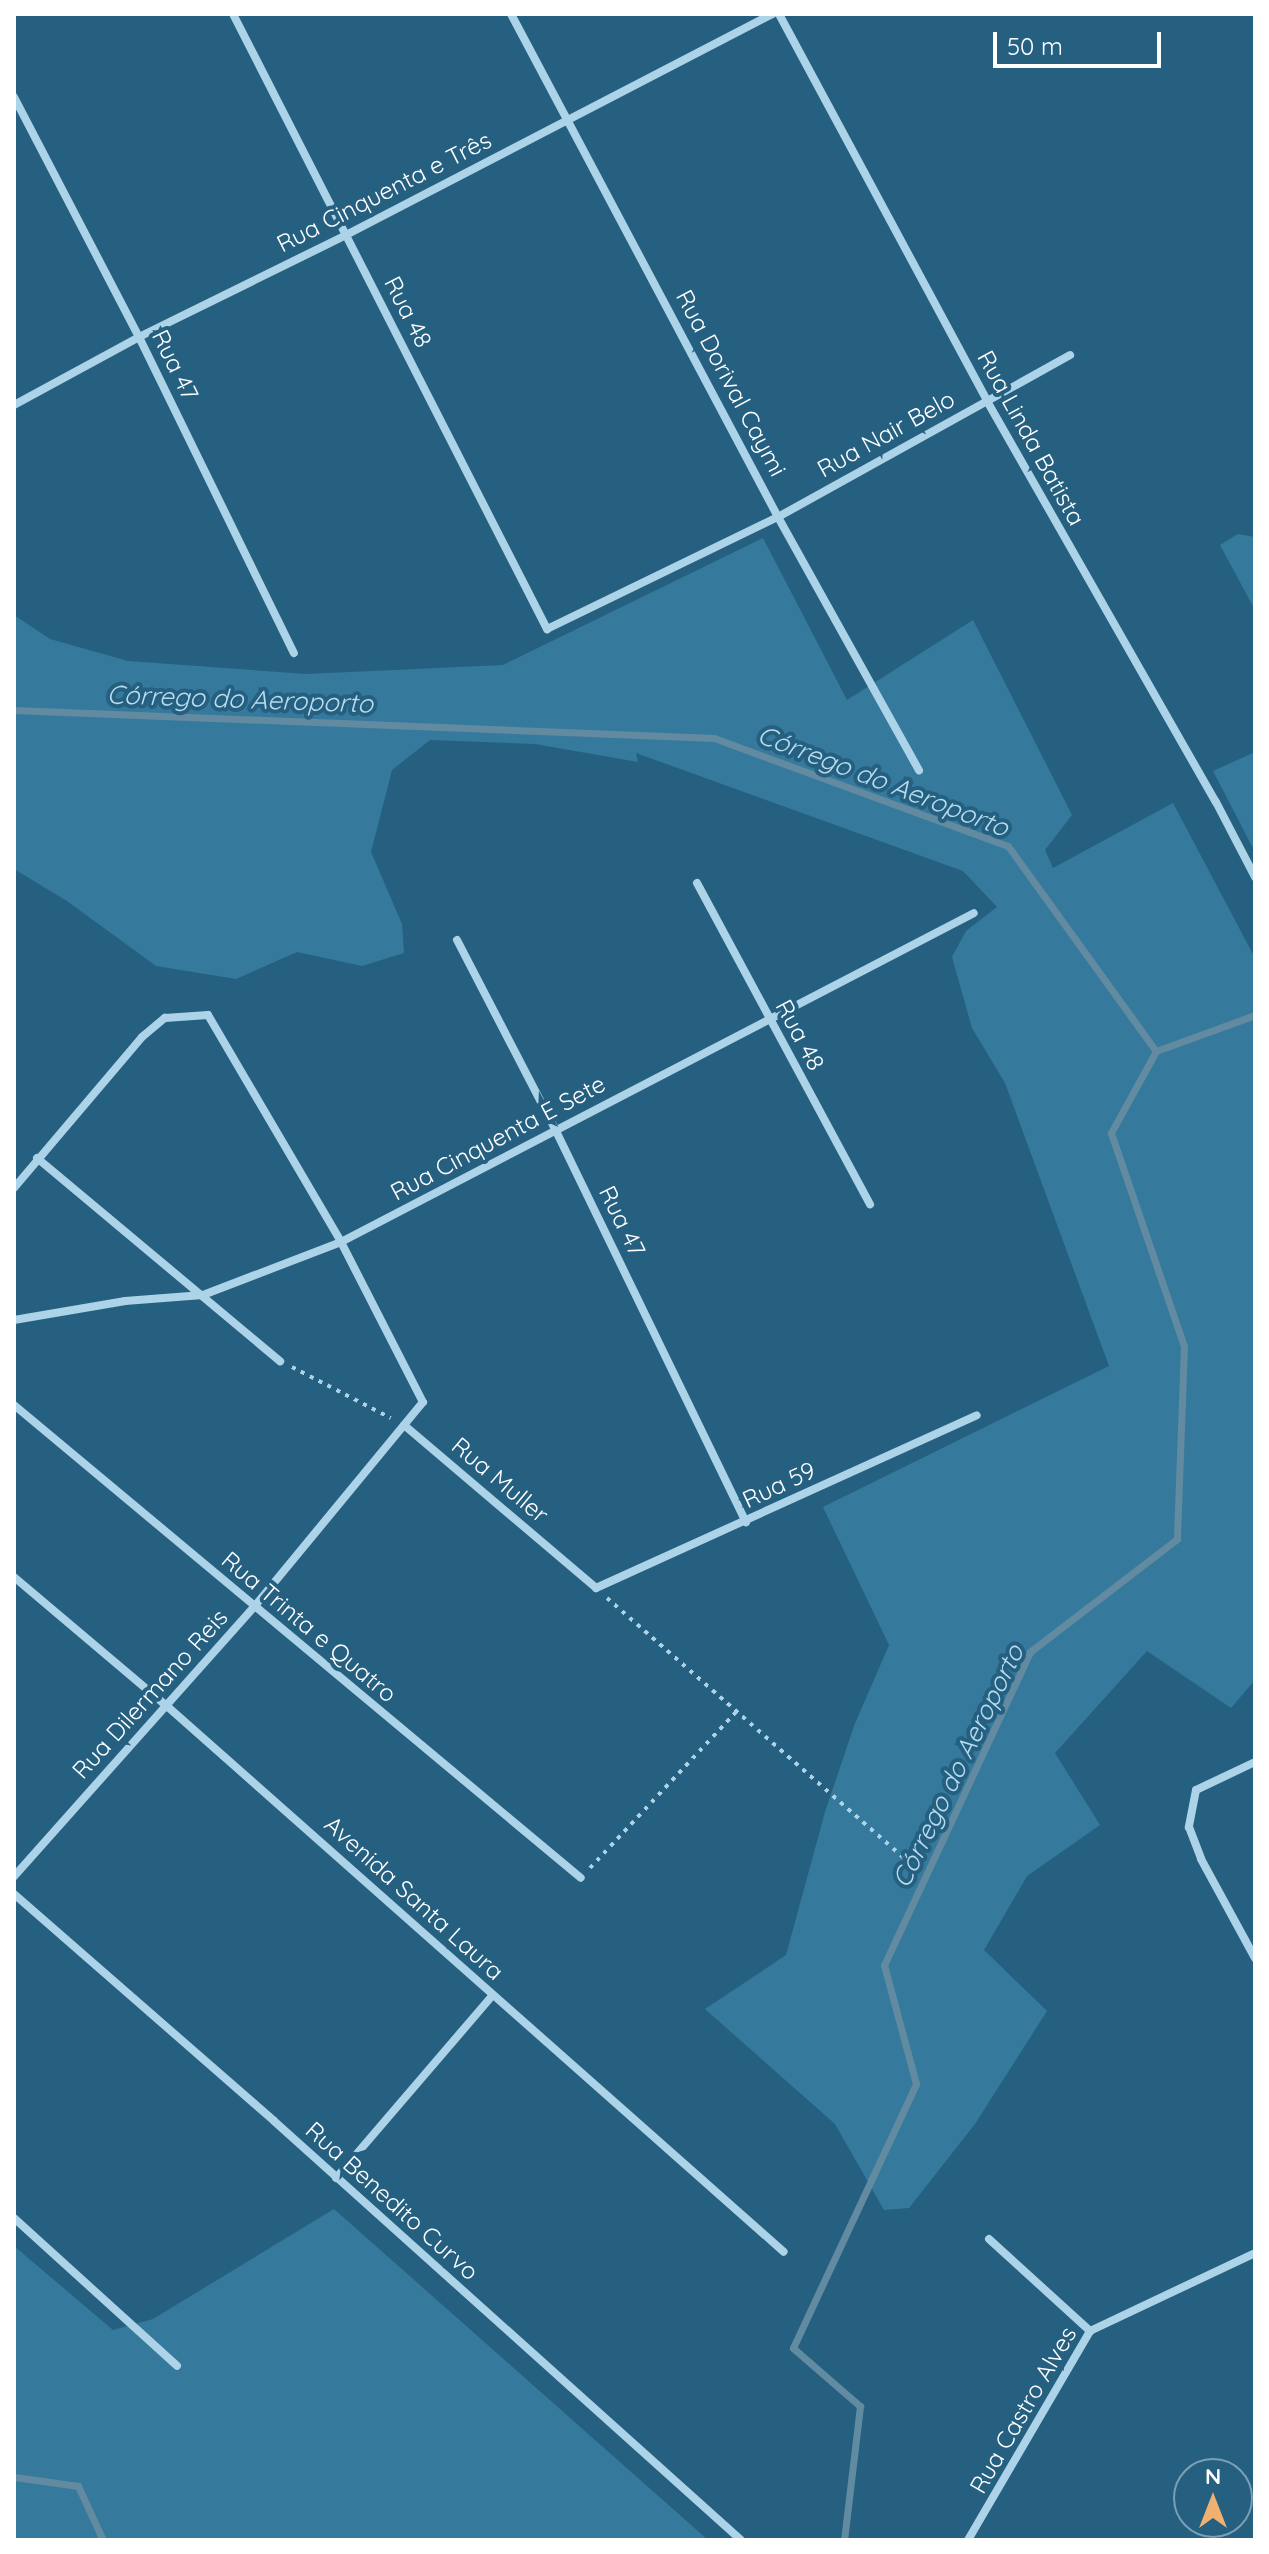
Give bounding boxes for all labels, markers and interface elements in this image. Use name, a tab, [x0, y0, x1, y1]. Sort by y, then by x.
scale bar	[997, 16, 1165, 66]
text: 50 m	[1007, 31, 1063, 61]
street label: Rua Cinquenta e Três	[272, 125, 496, 259]
street label: Rua 48	[378, 272, 438, 352]
street label: Rua Dorival Caymi	[670, 285, 792, 481]
street label: Rua 47	[146, 325, 204, 405]
street label: Rua Linda Batista	[971, 346, 1091, 530]
street label: Rua Nair Belo	[812, 384, 960, 484]
water label: Córrego do Aeroporto	[106, 679, 374, 719]
water label: Córrego do Aeroporto	[753, 719, 1013, 843]
street label: Rua 48	[769, 995, 831, 1075]
street label: Rua Cinquenta E Sete	[386, 1069, 610, 1207]
street label: Rua 47	[593, 1181, 651, 1261]
street label: Rua Muller	[446, 1431, 554, 1529]
street label: Rua 59	[738, 1456, 820, 1514]
street label: Rua Trinta e Quatro	[216, 1545, 402, 1709]
street label: Rua Dilermano Reis	[66, 1603, 234, 1785]
water label: Córrego do Aeroporto	[886, 1640, 1030, 1892]
street label: Avenida Santa Laura	[319, 1810, 509, 1986]
street label: Rua Benedito Curvo	[300, 2116, 484, 2286]
street label: Rua Castro Alves	[964, 2321, 1082, 2499]
north arrow	[1173, 2458, 1253, 2538]
text: N	[1205, 2462, 1221, 2490]

